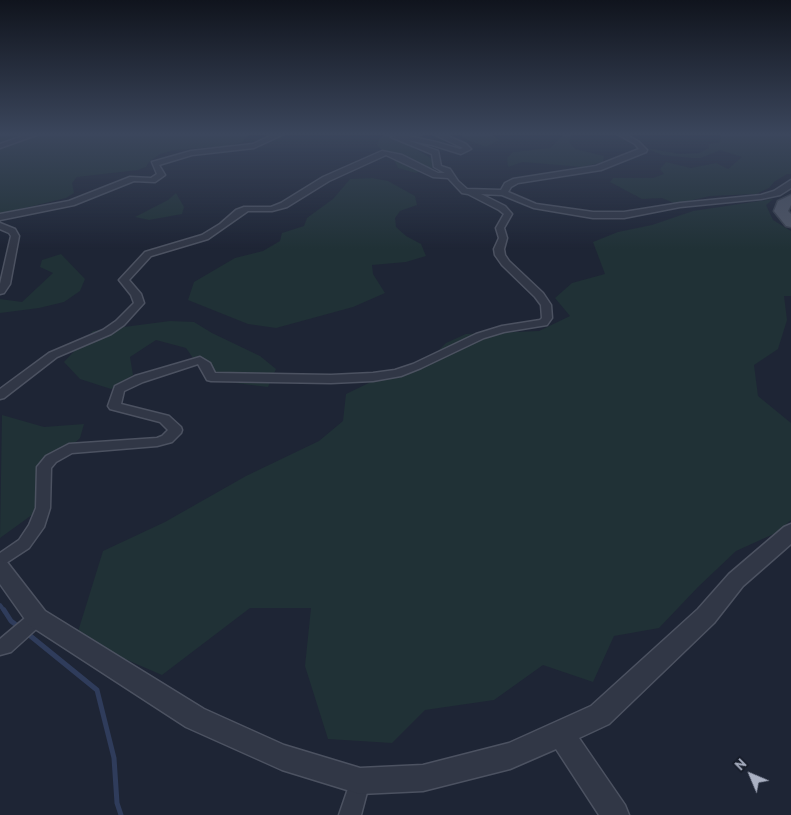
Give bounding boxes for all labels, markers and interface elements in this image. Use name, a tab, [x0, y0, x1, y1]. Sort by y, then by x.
north arrow	[726, 750, 776, 800]
text: N	[731, 755, 750, 774]

